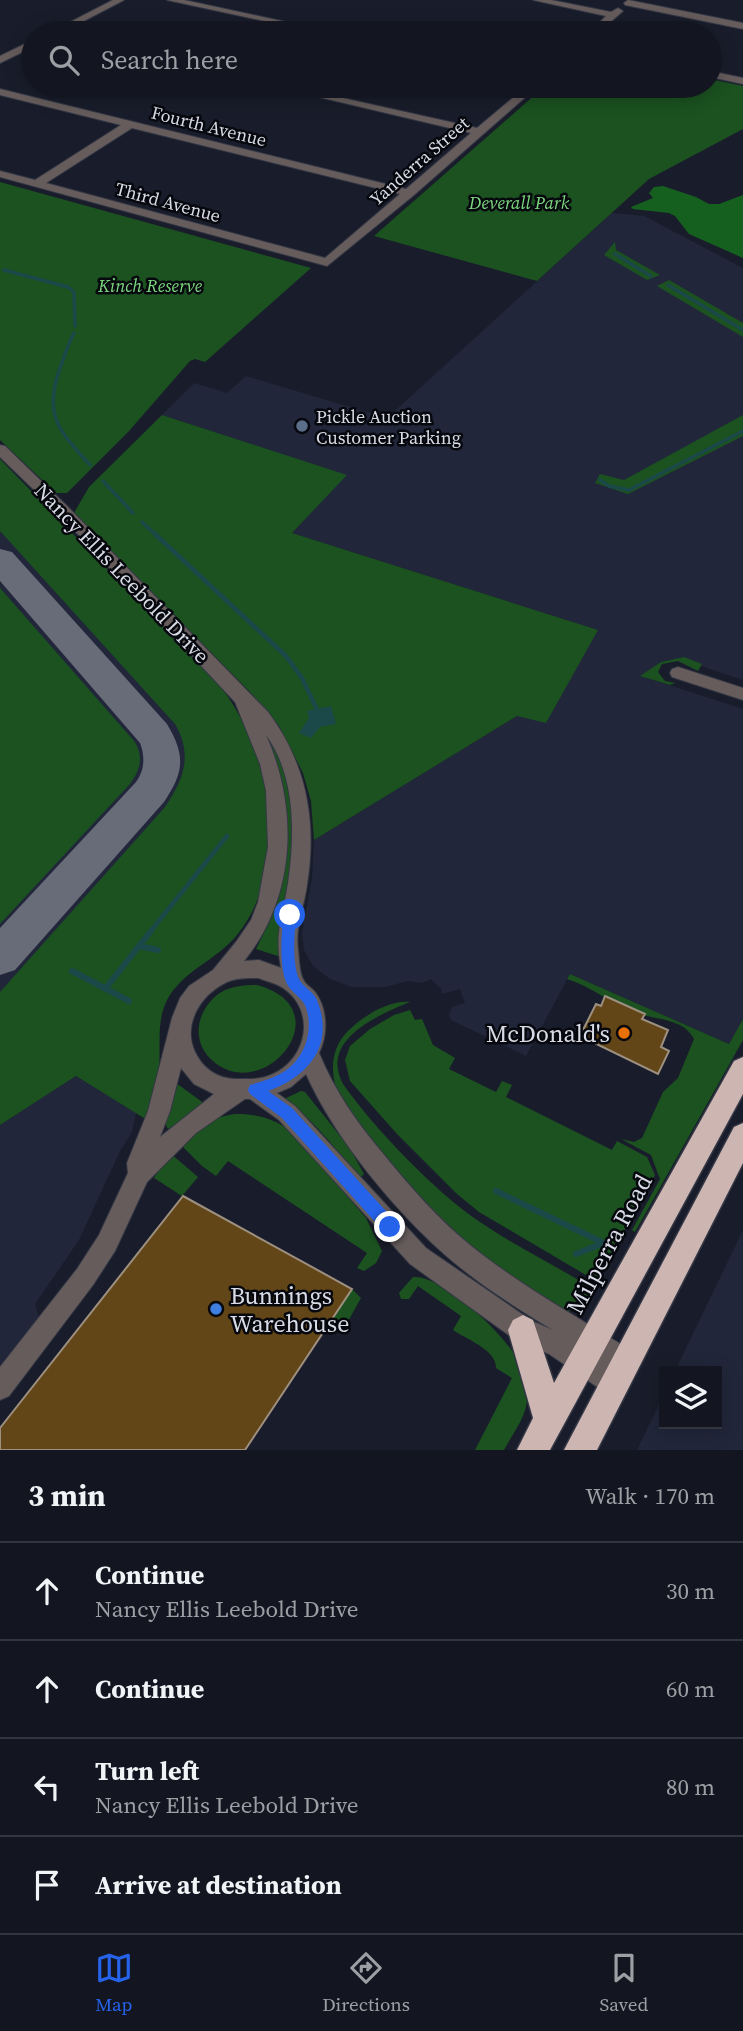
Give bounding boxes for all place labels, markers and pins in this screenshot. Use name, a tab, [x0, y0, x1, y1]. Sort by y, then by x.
place label: Pickle Auction Customer Parking	[316, 404, 461, 450]
marker: Pickle Auction Customer Parking	[294, 418, 310, 434]
place label: McDonald's	[486, 1017, 610, 1050]
marker: McDonald's	[616, 1025, 632, 1041]
place label: Bunnings Warehouse	[230, 1279, 349, 1340]
marker: Bunnings Warehouse	[208, 1301, 224, 1317]

